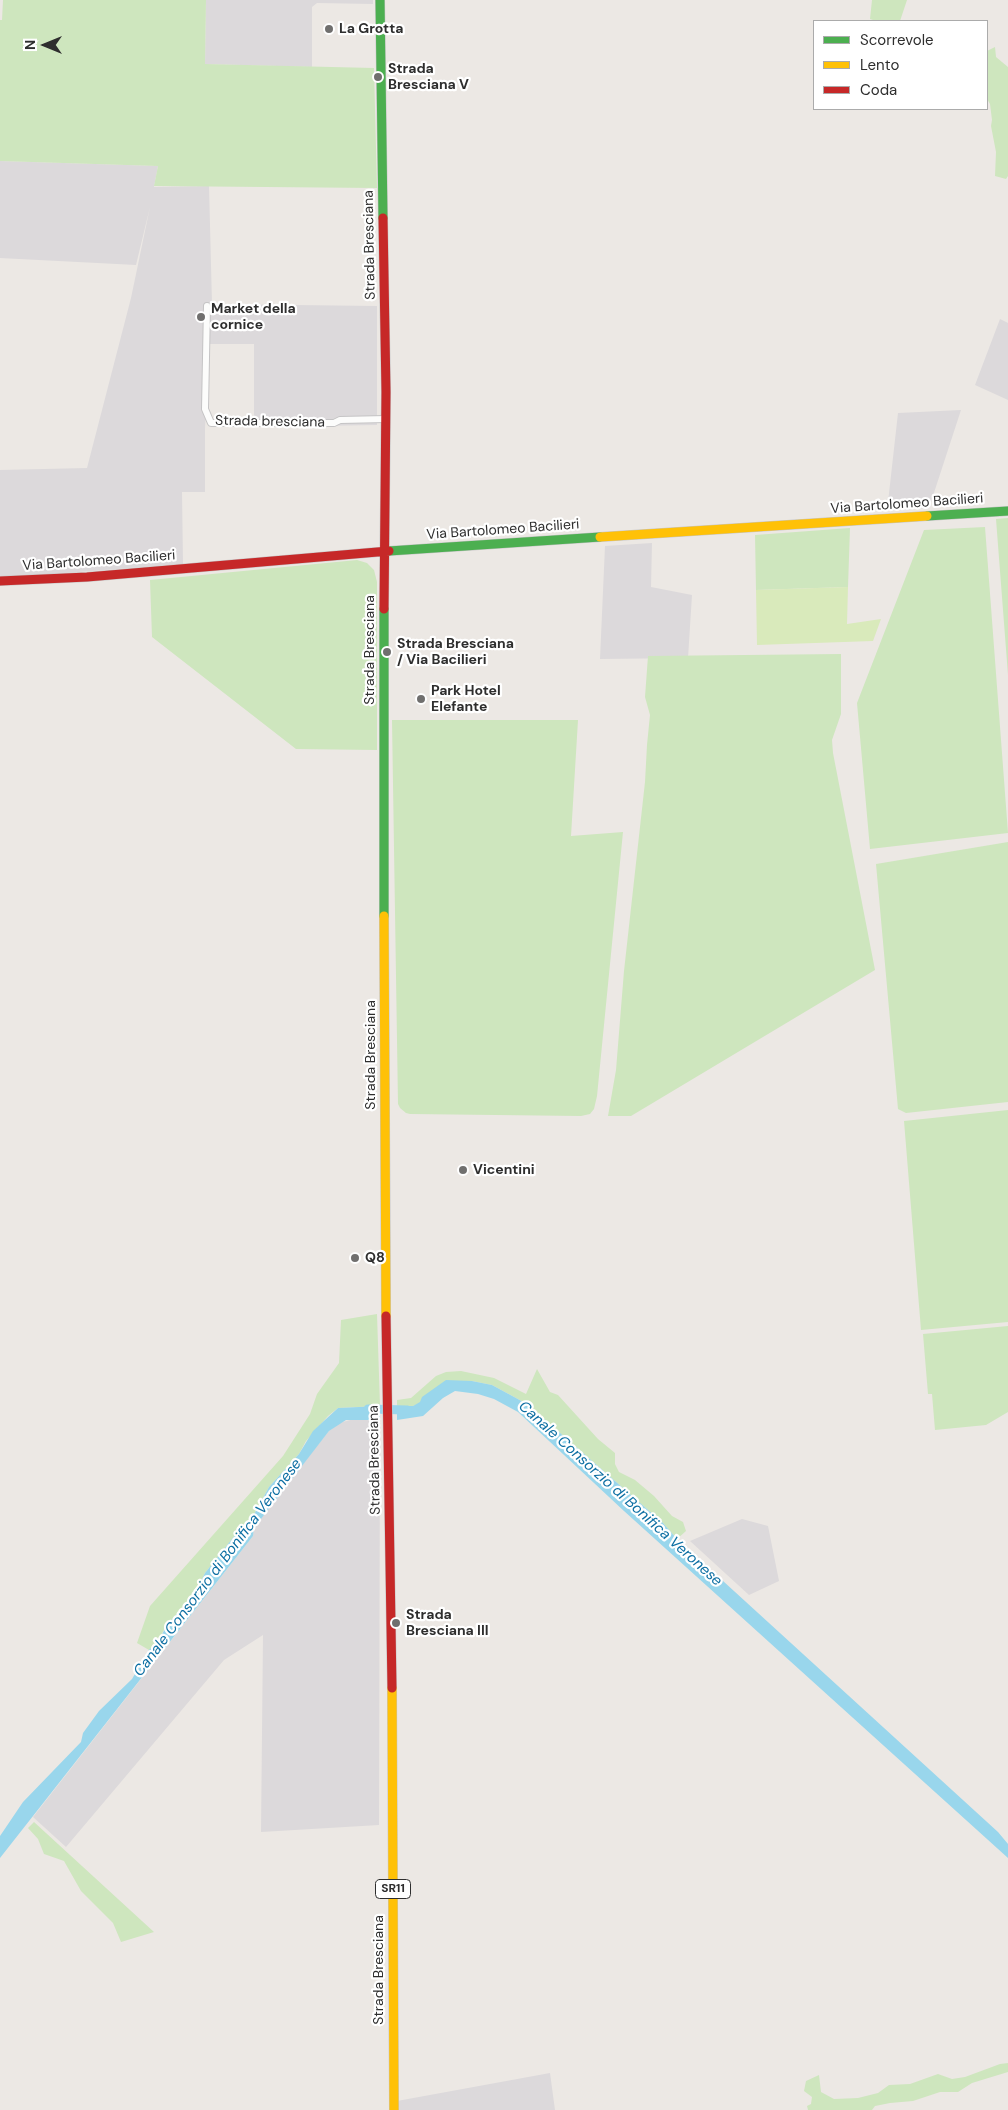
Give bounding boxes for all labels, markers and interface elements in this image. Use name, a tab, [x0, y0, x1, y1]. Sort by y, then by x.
north arrow	[20, 20, 70, 70]
legend	[813, 20, 988, 110]
place label: La Grotta	[339, 21, 403, 37]
marker: La Grotta	[323, 23, 335, 35]
text: Scorrevole	[860, 30, 934, 50]
text: N	[21, 40, 39, 50]
text: Lento	[860, 55, 899, 75]
place label: Strada Bresciana V	[388, 61, 469, 94]
marker: Strada Bresciana V	[372, 71, 384, 83]
text: Coda	[860, 80, 897, 100]
street label: Strada Bresciana	[361, 190, 379, 300]
place label: Market della cornice	[211, 301, 296, 334]
marker: Market della cornice	[195, 311, 207, 323]
street label: Strada bresciana	[215, 413, 325, 431]
street label: Via Bartolomeo Bacilieri	[830, 490, 984, 518]
street label: Via Bartolomeo Bacilieri	[426, 516, 580, 544]
street label: Via Bartolomeo Bacilieri	[22, 547, 176, 575]
street label: Strada Bresciana	[362, 595, 378, 705]
place label: Strada Bresciana / Via Bacilieri	[397, 636, 514, 669]
marker: Strada Bresciana / Via Bacilieri	[381, 646, 393, 658]
place label: Park Hotel Elefante	[431, 683, 501, 716]
marker: Park Hotel Elefante	[415, 693, 427, 705]
street label: Strada Bresciana	[363, 1000, 379, 1110]
place label: Vicentini	[473, 1162, 535, 1178]
marker: Vicentini	[457, 1164, 469, 1176]
place label: Q8	[365, 1250, 385, 1266]
marker: Q8	[349, 1252, 361, 1264]
water label: Canale Consorzio di Bonifica Veronese	[514, 1398, 726, 1590]
street label: Strada Bresciana	[366, 1405, 384, 1515]
water label: Canale Consorzio di Bonifica Veronese	[130, 1456, 306, 1680]
place label: Strada Bresciana III	[406, 1607, 489, 1640]
marker: Strada Bresciana III	[390, 1617, 402, 1629]
road number: SR11	[376, 1880, 410, 1898]
street label: Strada Bresciana	[371, 1915, 387, 2025]

